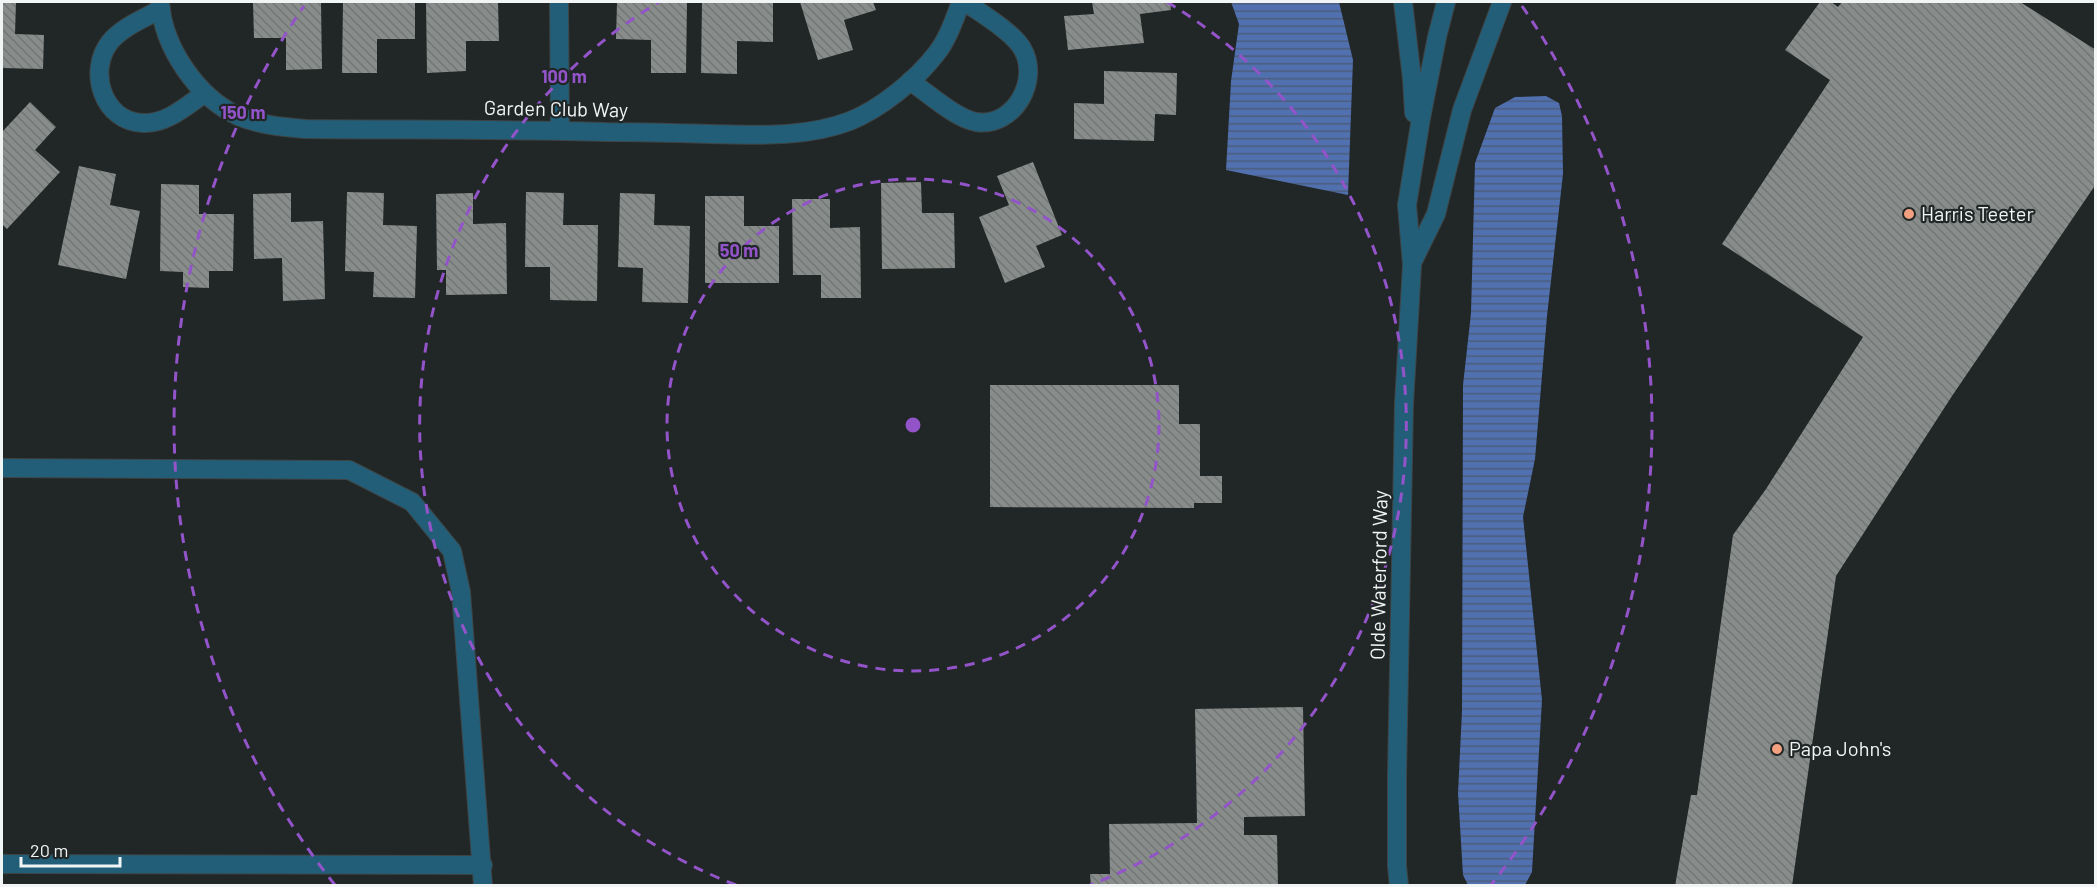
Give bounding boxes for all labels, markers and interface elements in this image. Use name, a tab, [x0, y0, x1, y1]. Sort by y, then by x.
text: 100 m	[541, 65, 587, 87]
street label: Garden Club Way	[484, 95, 628, 121]
text: 150 m	[221, 101, 265, 123]
place label: Harris Teeter	[1921, 201, 2034, 225]
marker: Harris Teeter	[1902, 207, 1916, 221]
text: 50 m	[720, 239, 758, 261]
centre of rings	[903, 415, 923, 435]
street label: Olde Waterford Way	[1365, 490, 1391, 660]
place label: Papa John's	[1789, 736, 1891, 760]
marker: Papa John's	[1770, 742, 1784, 756]
scale bar	[21, 830, 120, 868]
text: 20 m	[30, 839, 68, 861]

